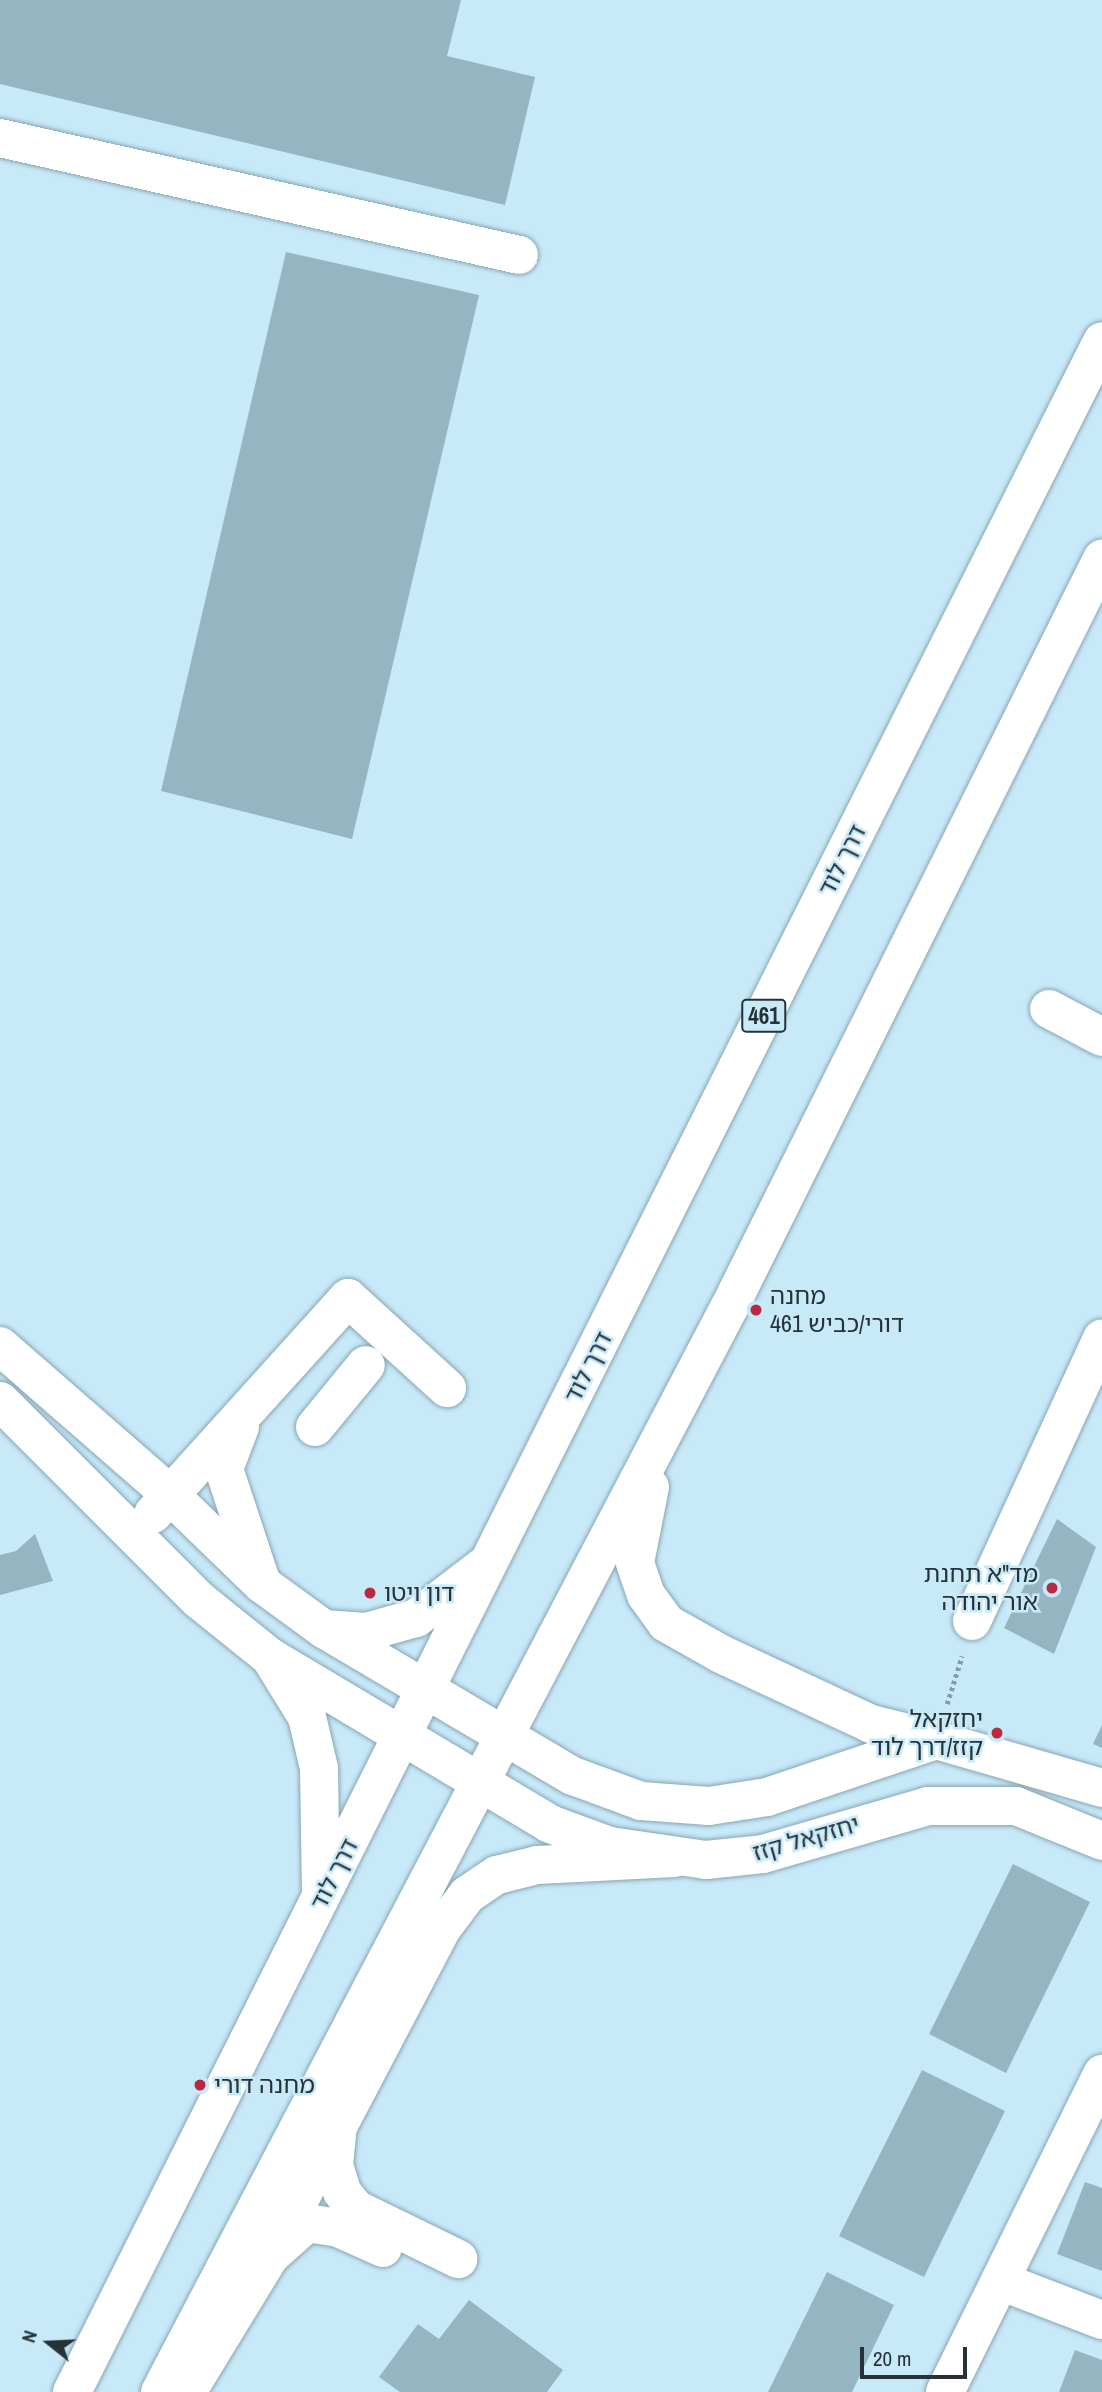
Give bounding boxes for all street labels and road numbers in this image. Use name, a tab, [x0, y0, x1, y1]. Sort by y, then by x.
street label: דרך לוד	[812, 820, 872, 900]
road number: 461	[741, 996, 787, 1036]
street label: דרך לוד	[558, 1327, 618, 1407]
street label: יחזקאל קזז	[749, 1809, 863, 1867]
street label: דרך לוד	[304, 1834, 364, 1914]

